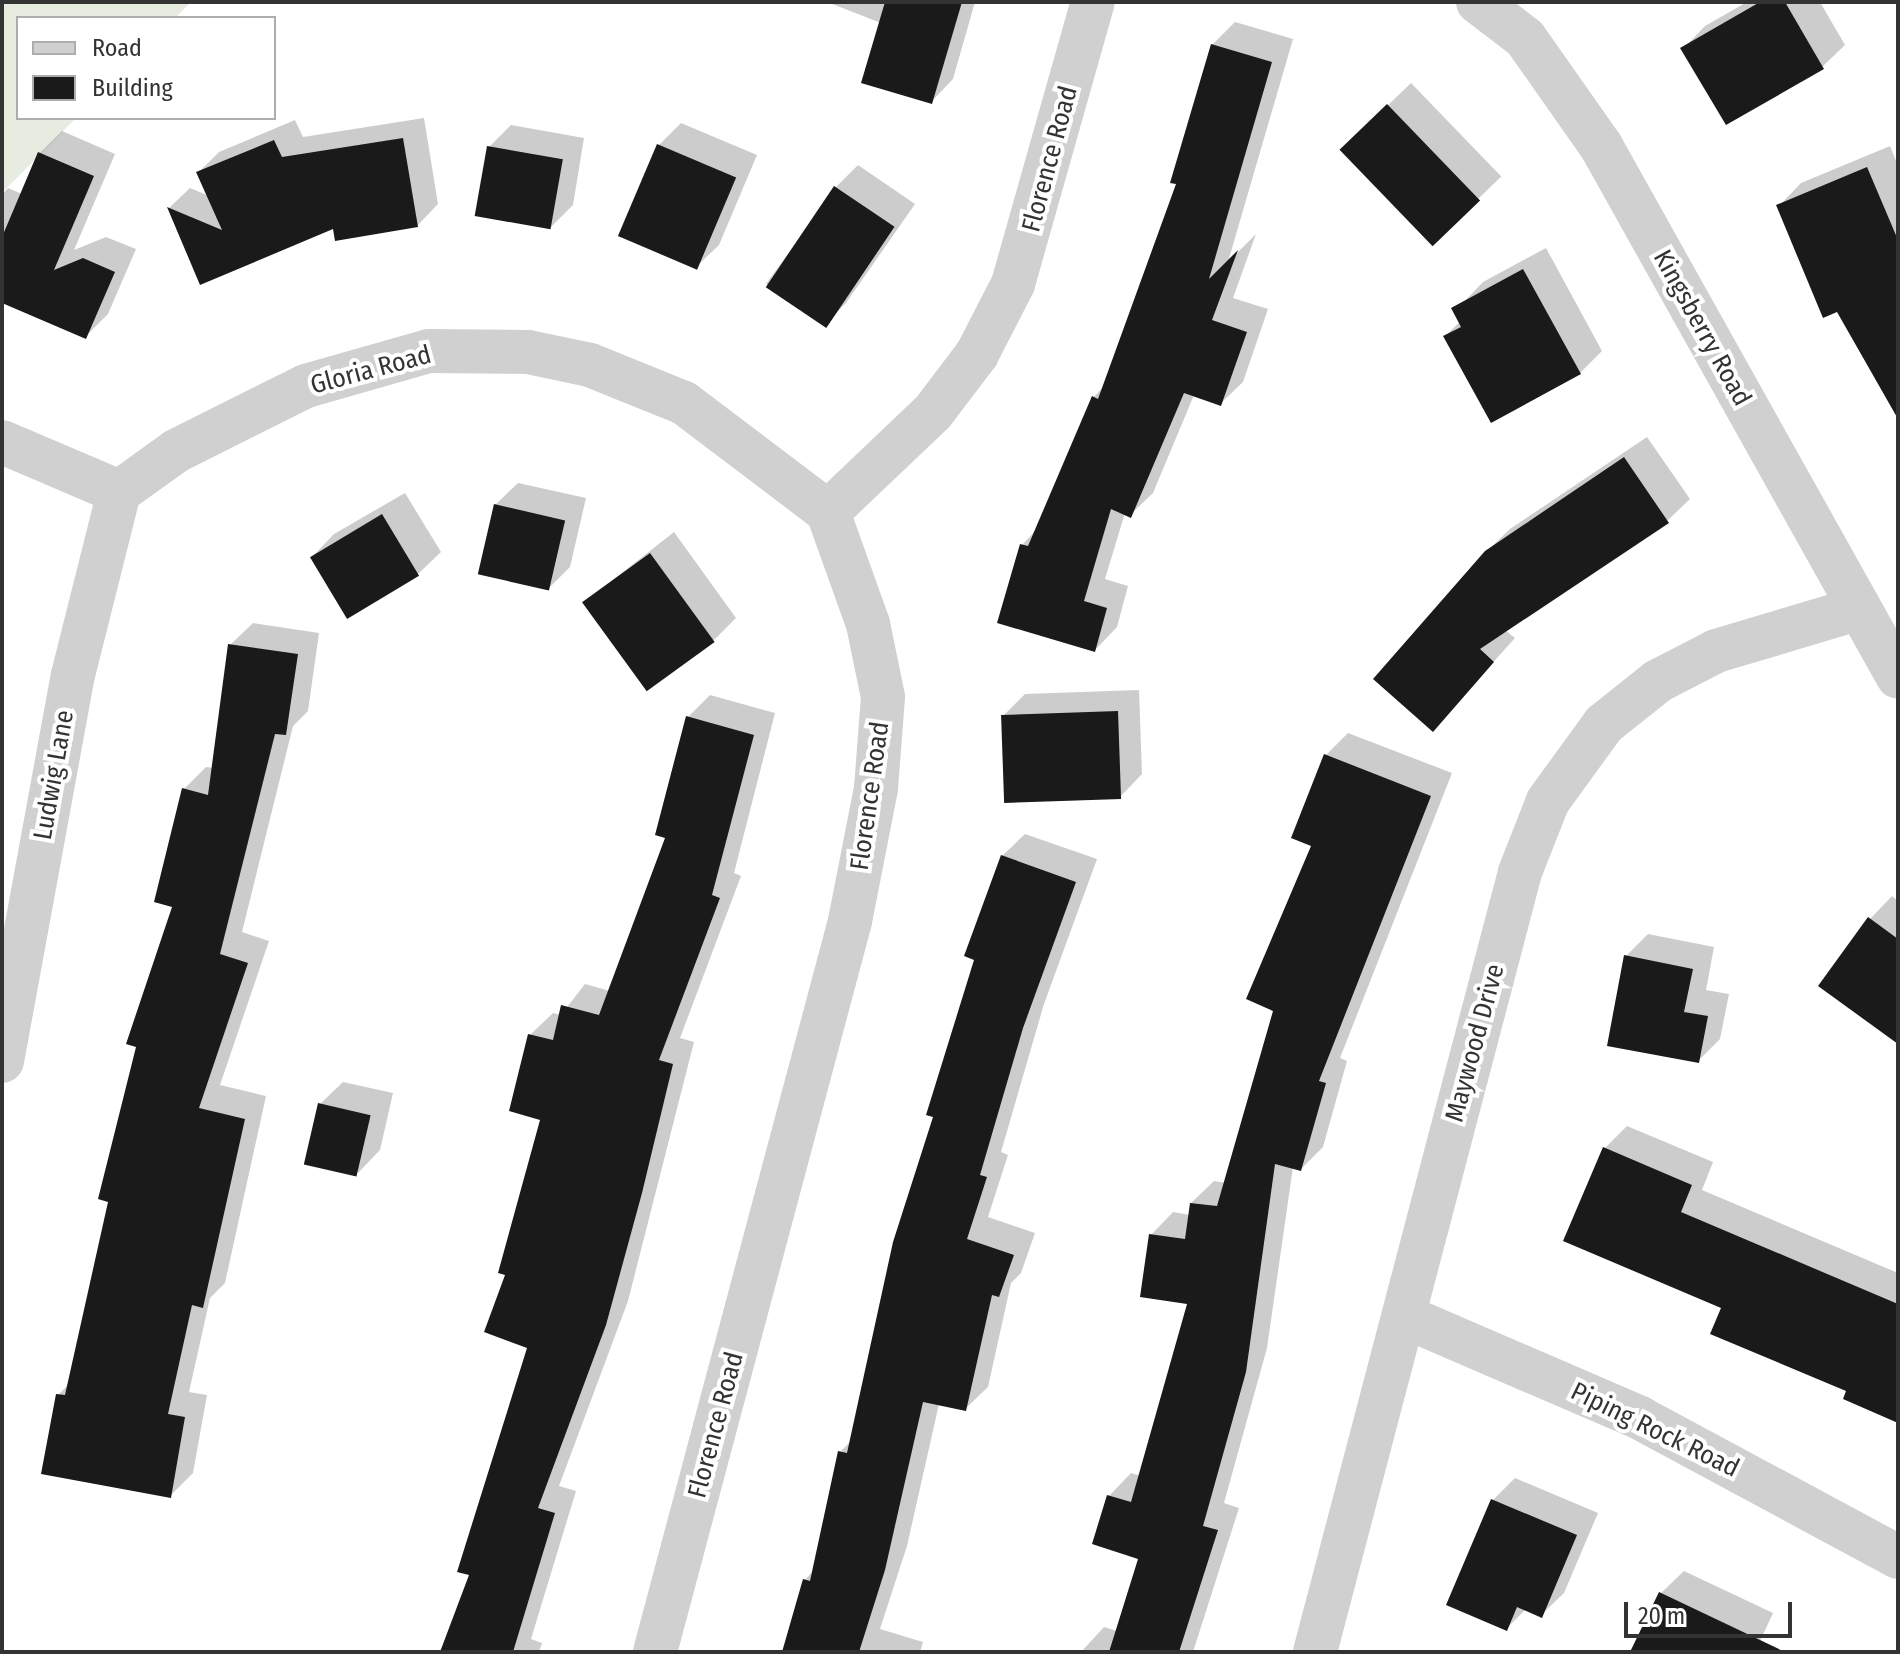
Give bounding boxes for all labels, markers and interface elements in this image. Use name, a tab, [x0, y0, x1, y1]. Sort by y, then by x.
legend	[16, 16, 276, 120]
text: Road	[92, 34, 142, 62]
text: Building	[92, 74, 173, 102]
street label: Florence Road	[1016, 83, 1084, 235]
street label: Kingsberry Road	[1646, 245, 1758, 411]
street label: Gloria Road	[307, 339, 435, 401]
street label: Ludwig Lane	[27, 708, 81, 842]
street label: Florence Road	[844, 720, 896, 872]
street label: Maywood Drive	[1439, 961, 1511, 1125]
street label: Florence Road	[682, 1349, 750, 1501]
street label: Piping Rock Road	[1566, 1376, 1744, 1484]
scale bar	[1628, 1586, 1796, 1636]
text: 20 m	[1638, 1602, 1685, 1630]

